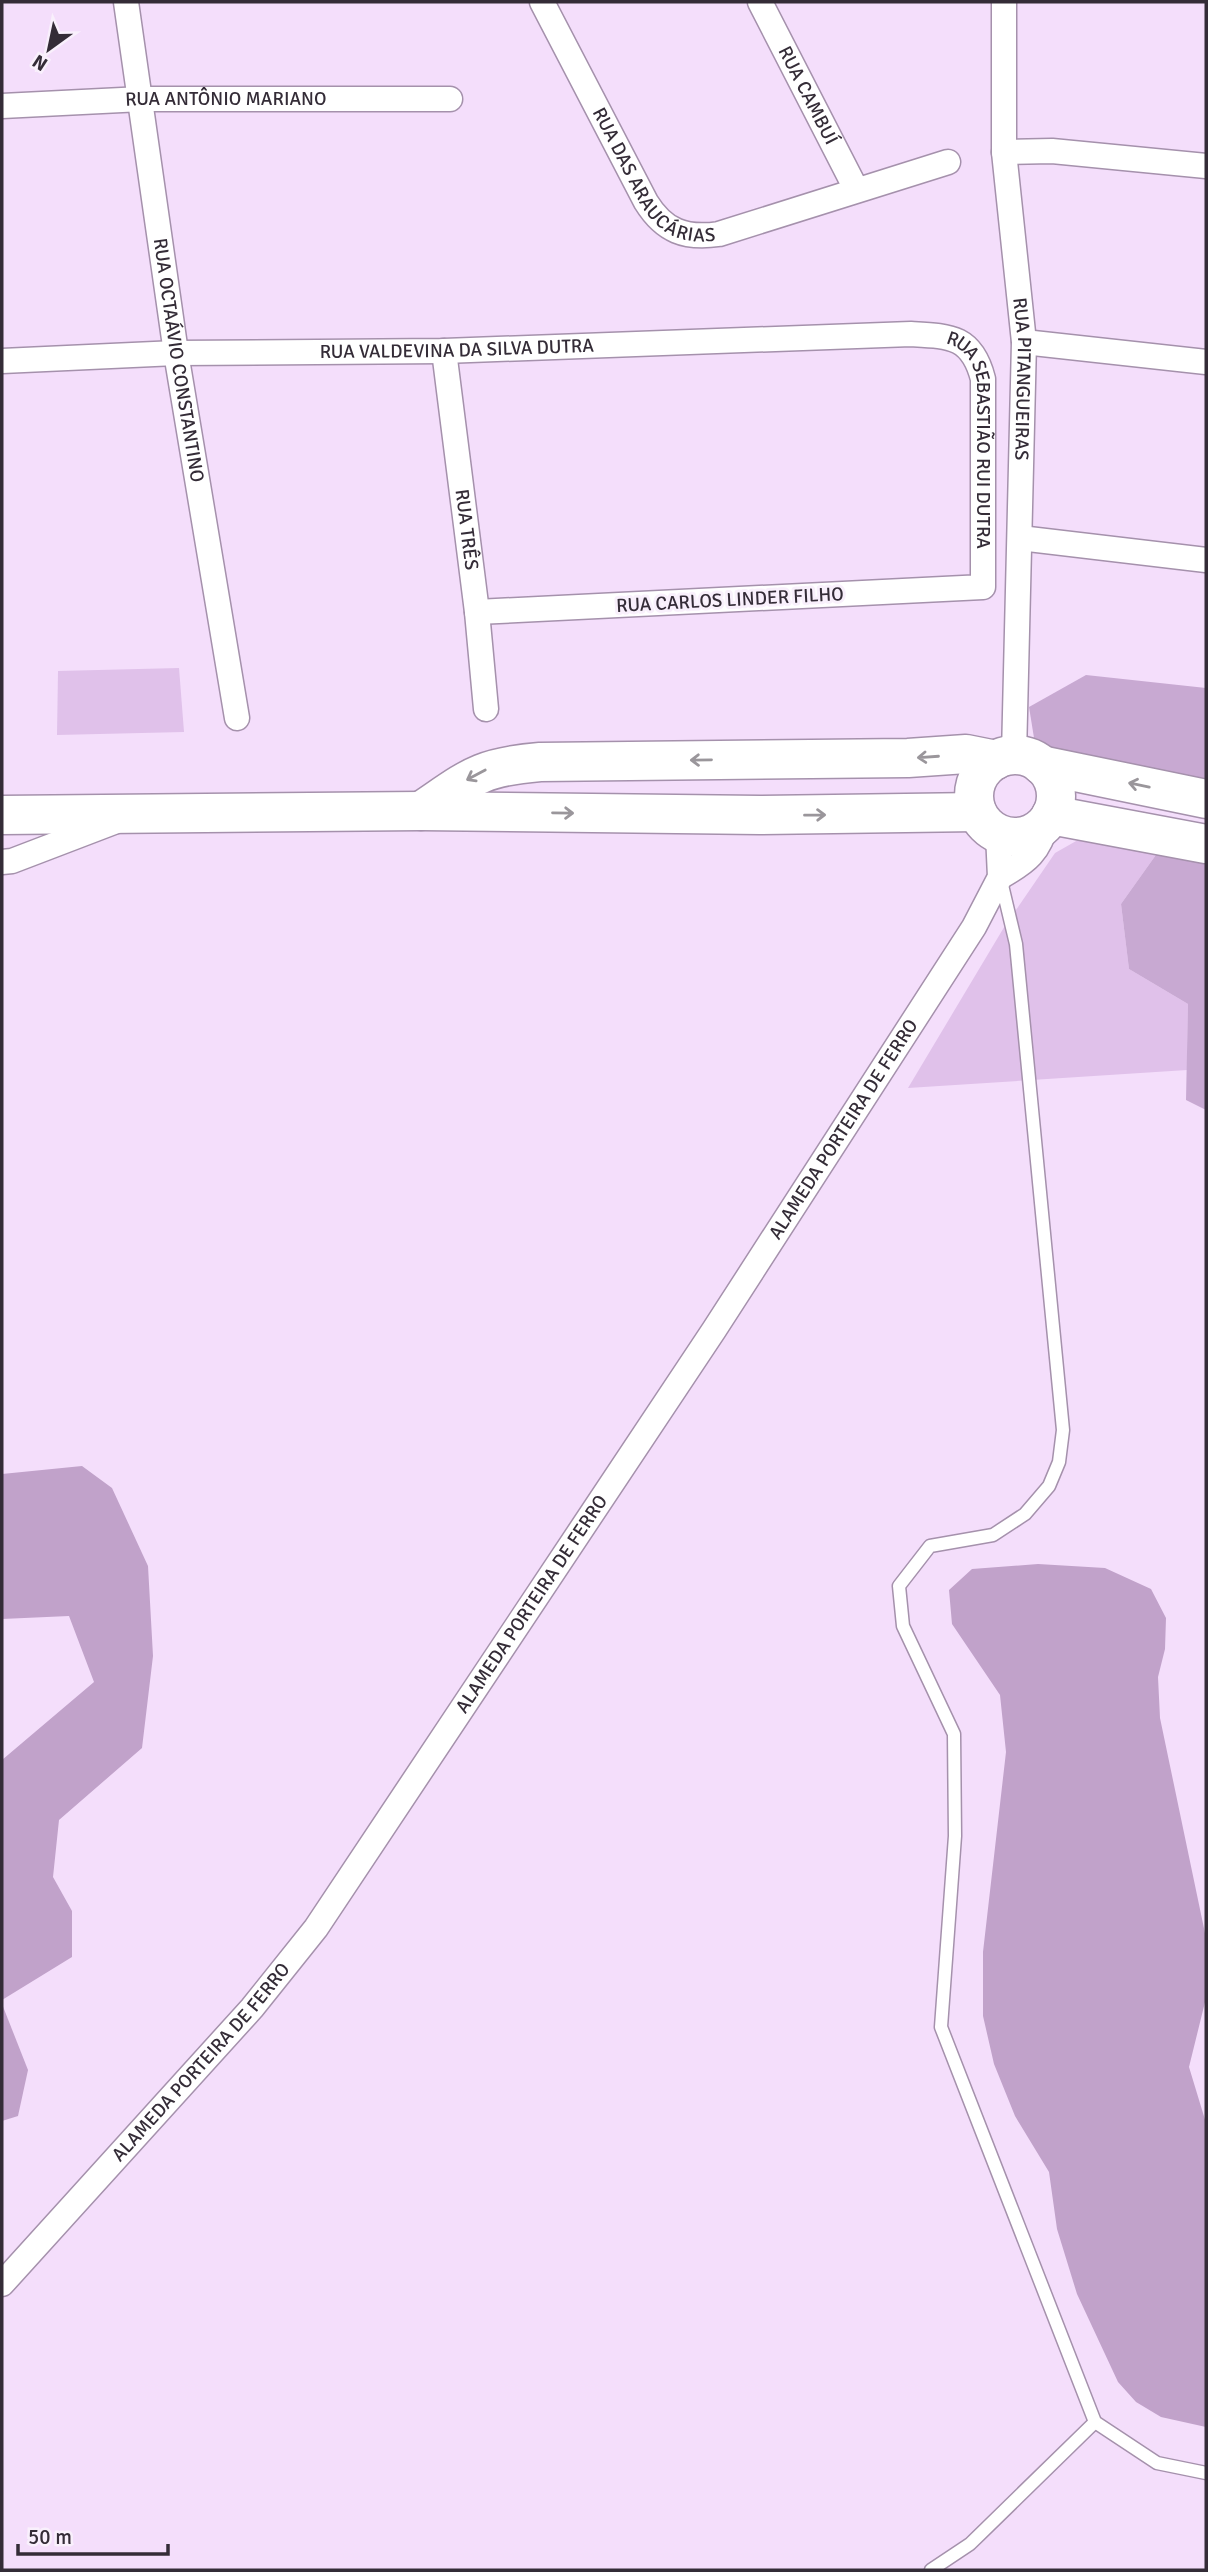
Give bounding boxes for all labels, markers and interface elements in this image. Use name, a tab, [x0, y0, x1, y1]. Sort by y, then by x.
north arrow	[14, 14, 84, 84]
street label: RUA CAMBUÍ	[773, 42, 843, 149]
text: N	[28, 49, 52, 76]
street label: RUA ANTÔNIO MARIANO	[125, 87, 327, 112]
street label: RUA DAS ARAUCÁRIAS	[587, 103, 716, 248]
street label: RUA OCTAÁVIO CONSTANTINO	[148, 236, 209, 484]
street label: RUA PITANGUEIRAS	[1007, 296, 1036, 461]
street label: RUA SEBASTIÃO RUI DUTRA	[944, 326, 995, 549]
street label: RUA VALDEVINA DA SILVA DUTRA	[320, 334, 595, 364]
street label: RUA TRÊS	[450, 488, 484, 571]
street label: RUA CARLOS LINDER FILHO	[616, 582, 844, 618]
one-way arrow	[917, 750, 940, 763]
one-way arrow	[690, 753, 713, 767]
one-way arrow	[466, 769, 486, 783]
one-way arrow	[1128, 778, 1151, 792]
one-way arrow	[551, 806, 574, 820]
one-way arrow	[803, 808, 826, 821]
street label: ALAMEDA PORTEIRA DE FERRO	[764, 1015, 923, 1244]
street label: ALAMEDA PORTEIRA DE FERRO	[450, 1490, 613, 1718]
street label: ALAMEDA PORTEIRA DE FERRO	[107, 1958, 295, 2167]
scale bar	[18, 2512, 168, 2556]
text: 50 m	[28, 2524, 72, 2550]

